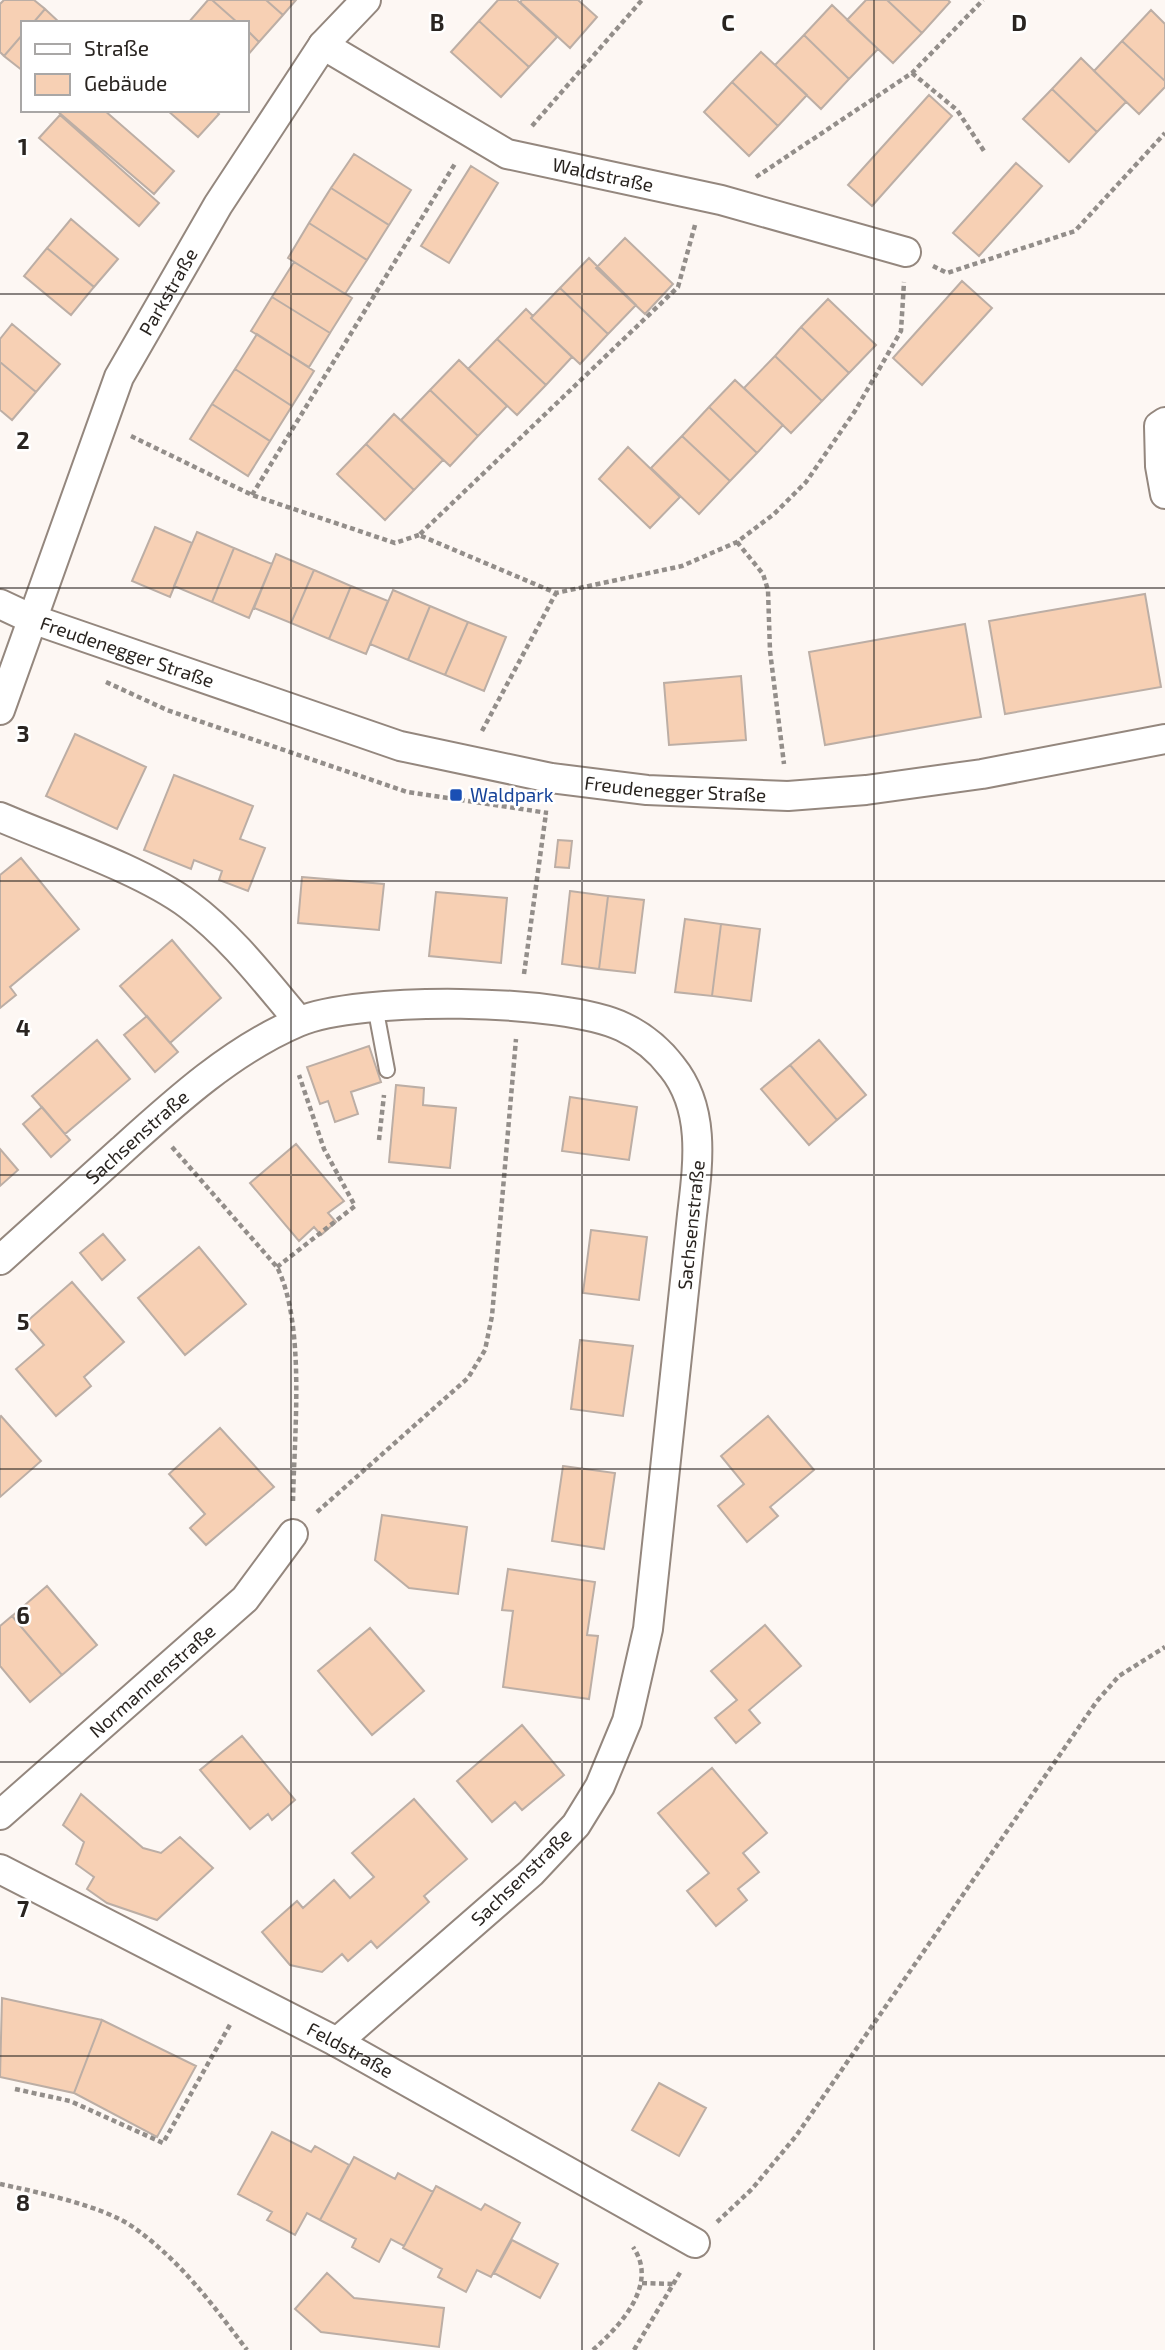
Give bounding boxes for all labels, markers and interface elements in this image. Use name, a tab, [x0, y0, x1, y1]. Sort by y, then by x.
text: B	[430, 8, 444, 36]
text: C	[721, 8, 735, 36]
text: D	[1011, 8, 1027, 36]
legend	[21, 21, 248, 112]
text: Straße	[84, 35, 149, 60]
text: Gebäude	[84, 70, 167, 95]
text: 1	[18, 132, 28, 160]
street label: Waldstraße	[550, 152, 656, 196]
street label: Parkstraße	[134, 244, 202, 339]
text: 2	[16, 426, 30, 454]
street label: Freudenegger Straße	[37, 611, 217, 692]
text: 3	[16, 719, 30, 747]
street label: Freudenegger Straße	[583, 770, 767, 806]
place label: Waldpark	[470, 783, 554, 806]
marker: Waldpark	[448, 787, 464, 803]
text: 4	[16, 1013, 30, 1041]
street label: Sachsenstraße	[80, 1085, 193, 1188]
street label: Sachsenstraße	[672, 1159, 709, 1291]
text: 5	[17, 1307, 29, 1335]
text: 6	[16, 1601, 30, 1629]
street label: Normannenstraße	[84, 1619, 220, 1742]
street label: Sachsenstraße	[466, 1823, 576, 1930]
text: 7	[17, 1894, 29, 1922]
street label: Feldstraße	[303, 2017, 397, 2082]
text: 8	[16, 2188, 30, 2216]

